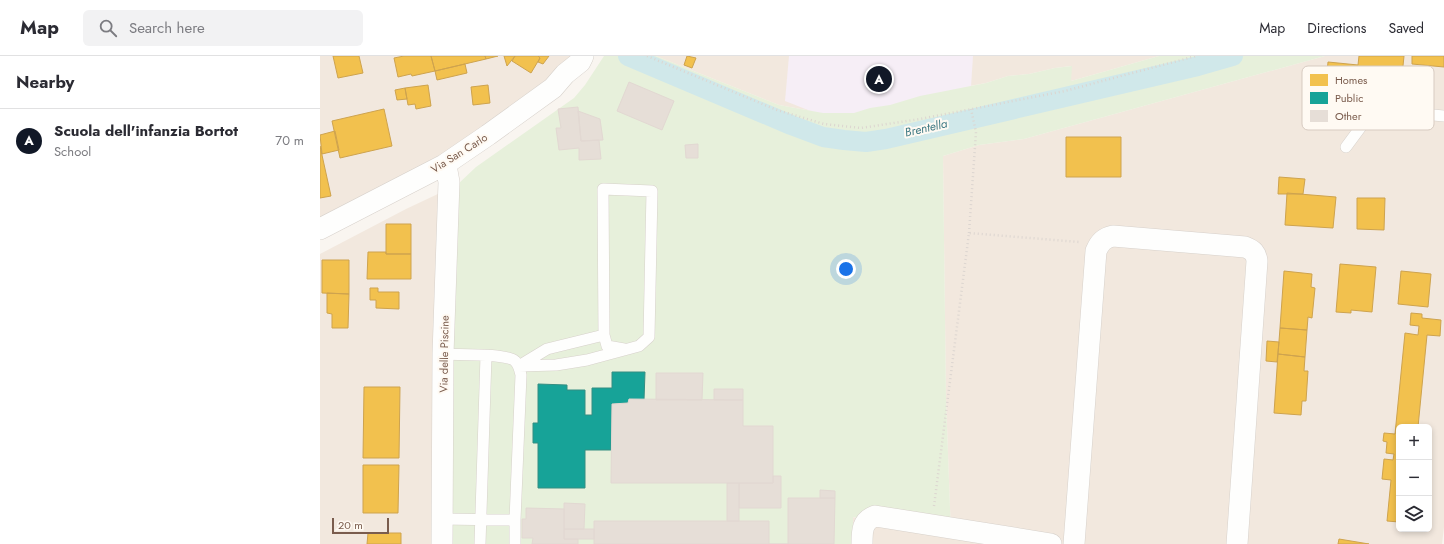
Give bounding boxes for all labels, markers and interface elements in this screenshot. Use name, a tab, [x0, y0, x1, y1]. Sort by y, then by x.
search box	[83, 10, 363, 46]
text: Map	[20, 14, 59, 41]
icon: search	[97, 17, 119, 39]
text: Search here	[129, 17, 205, 39]
text: Map	[1259, 18, 1285, 38]
text: Directions	[1307, 18, 1367, 38]
text: Saved	[1389, 18, 1424, 38]
pin: A	[866, 64, 892, 94]
legend	[1302, 66, 1434, 130]
text: Nearby	[16, 70, 74, 94]
text: Homes	[1335, 72, 1368, 88]
text: Public	[1335, 90, 1364, 106]
text: Other	[1335, 108, 1362, 124]
water label: Brentella	[903, 114, 949, 142]
text: Scuola dell'infanzia Bortot	[54, 120, 238, 142]
street label: Via San Carlo	[428, 129, 490, 177]
text: A	[24, 131, 34, 150]
text: 70 m	[275, 131, 304, 150]
text: School	[54, 142, 91, 161]
your location	[836, 259, 856, 279]
street label: Via delle Piscine	[435, 315, 453, 393]
map controls	[1396, 424, 1432, 532]
button: +	[1396, 424, 1432, 460]
button: −	[1396, 460, 1432, 496]
button: layers	[1396, 496, 1432, 532]
scale bar	[332, 516, 389, 535]
text: 20 m	[338, 517, 363, 533]

